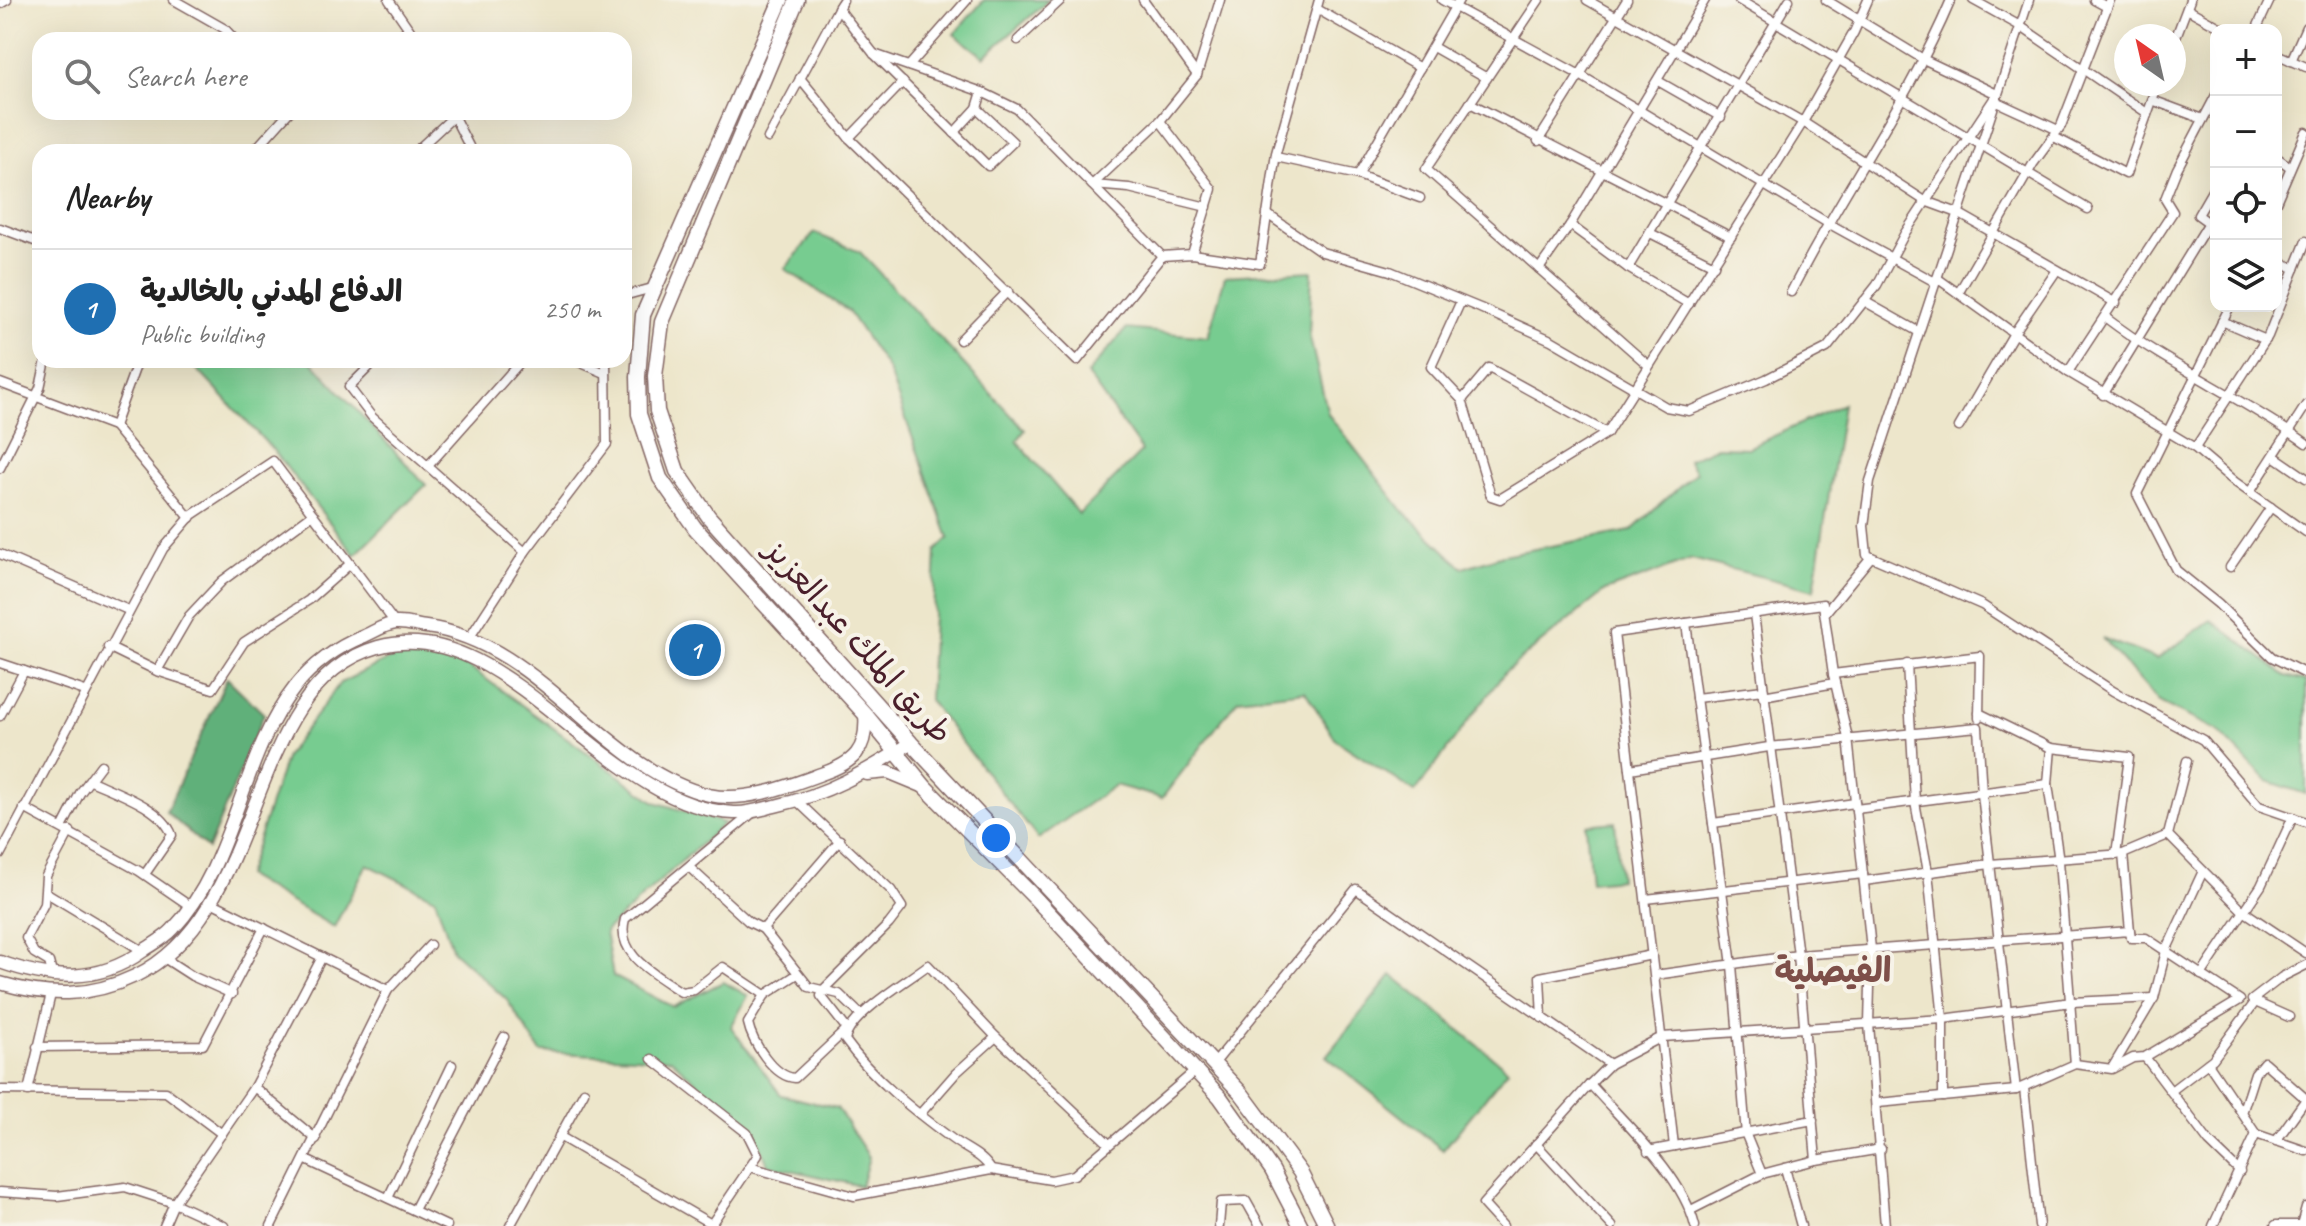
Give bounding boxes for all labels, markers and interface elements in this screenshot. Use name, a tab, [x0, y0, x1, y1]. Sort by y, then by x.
north arrow	[2114, 24, 2186, 96]
map controls	[2210, 24, 2282, 312]
button: +	[2210, 24, 2282, 96]
search box	[32, 32, 632, 120]
icon: search	[60, 54, 104, 98]
text: Search here	[124, 57, 246, 95]
button: −	[2210, 96, 2282, 168]
button: locate	[2210, 168, 2282, 240]
text: Nearby	[64, 175, 150, 218]
button: layers	[2210, 240, 2282, 312]
text: الدفاع المدني بالخالدية	[140, 272, 402, 310]
text: 1	[84, 293, 96, 326]
text: 250 m	[544, 293, 600, 326]
text: Public building	[140, 318, 263, 351]
street label: طريق الملك عبدالعزيز	[754, 528, 961, 752]
pin: 1	[669, 620, 721, 680]
your location	[976, 818, 1016, 858]
district label: الفيصلية	[1774, 949, 1892, 992]

